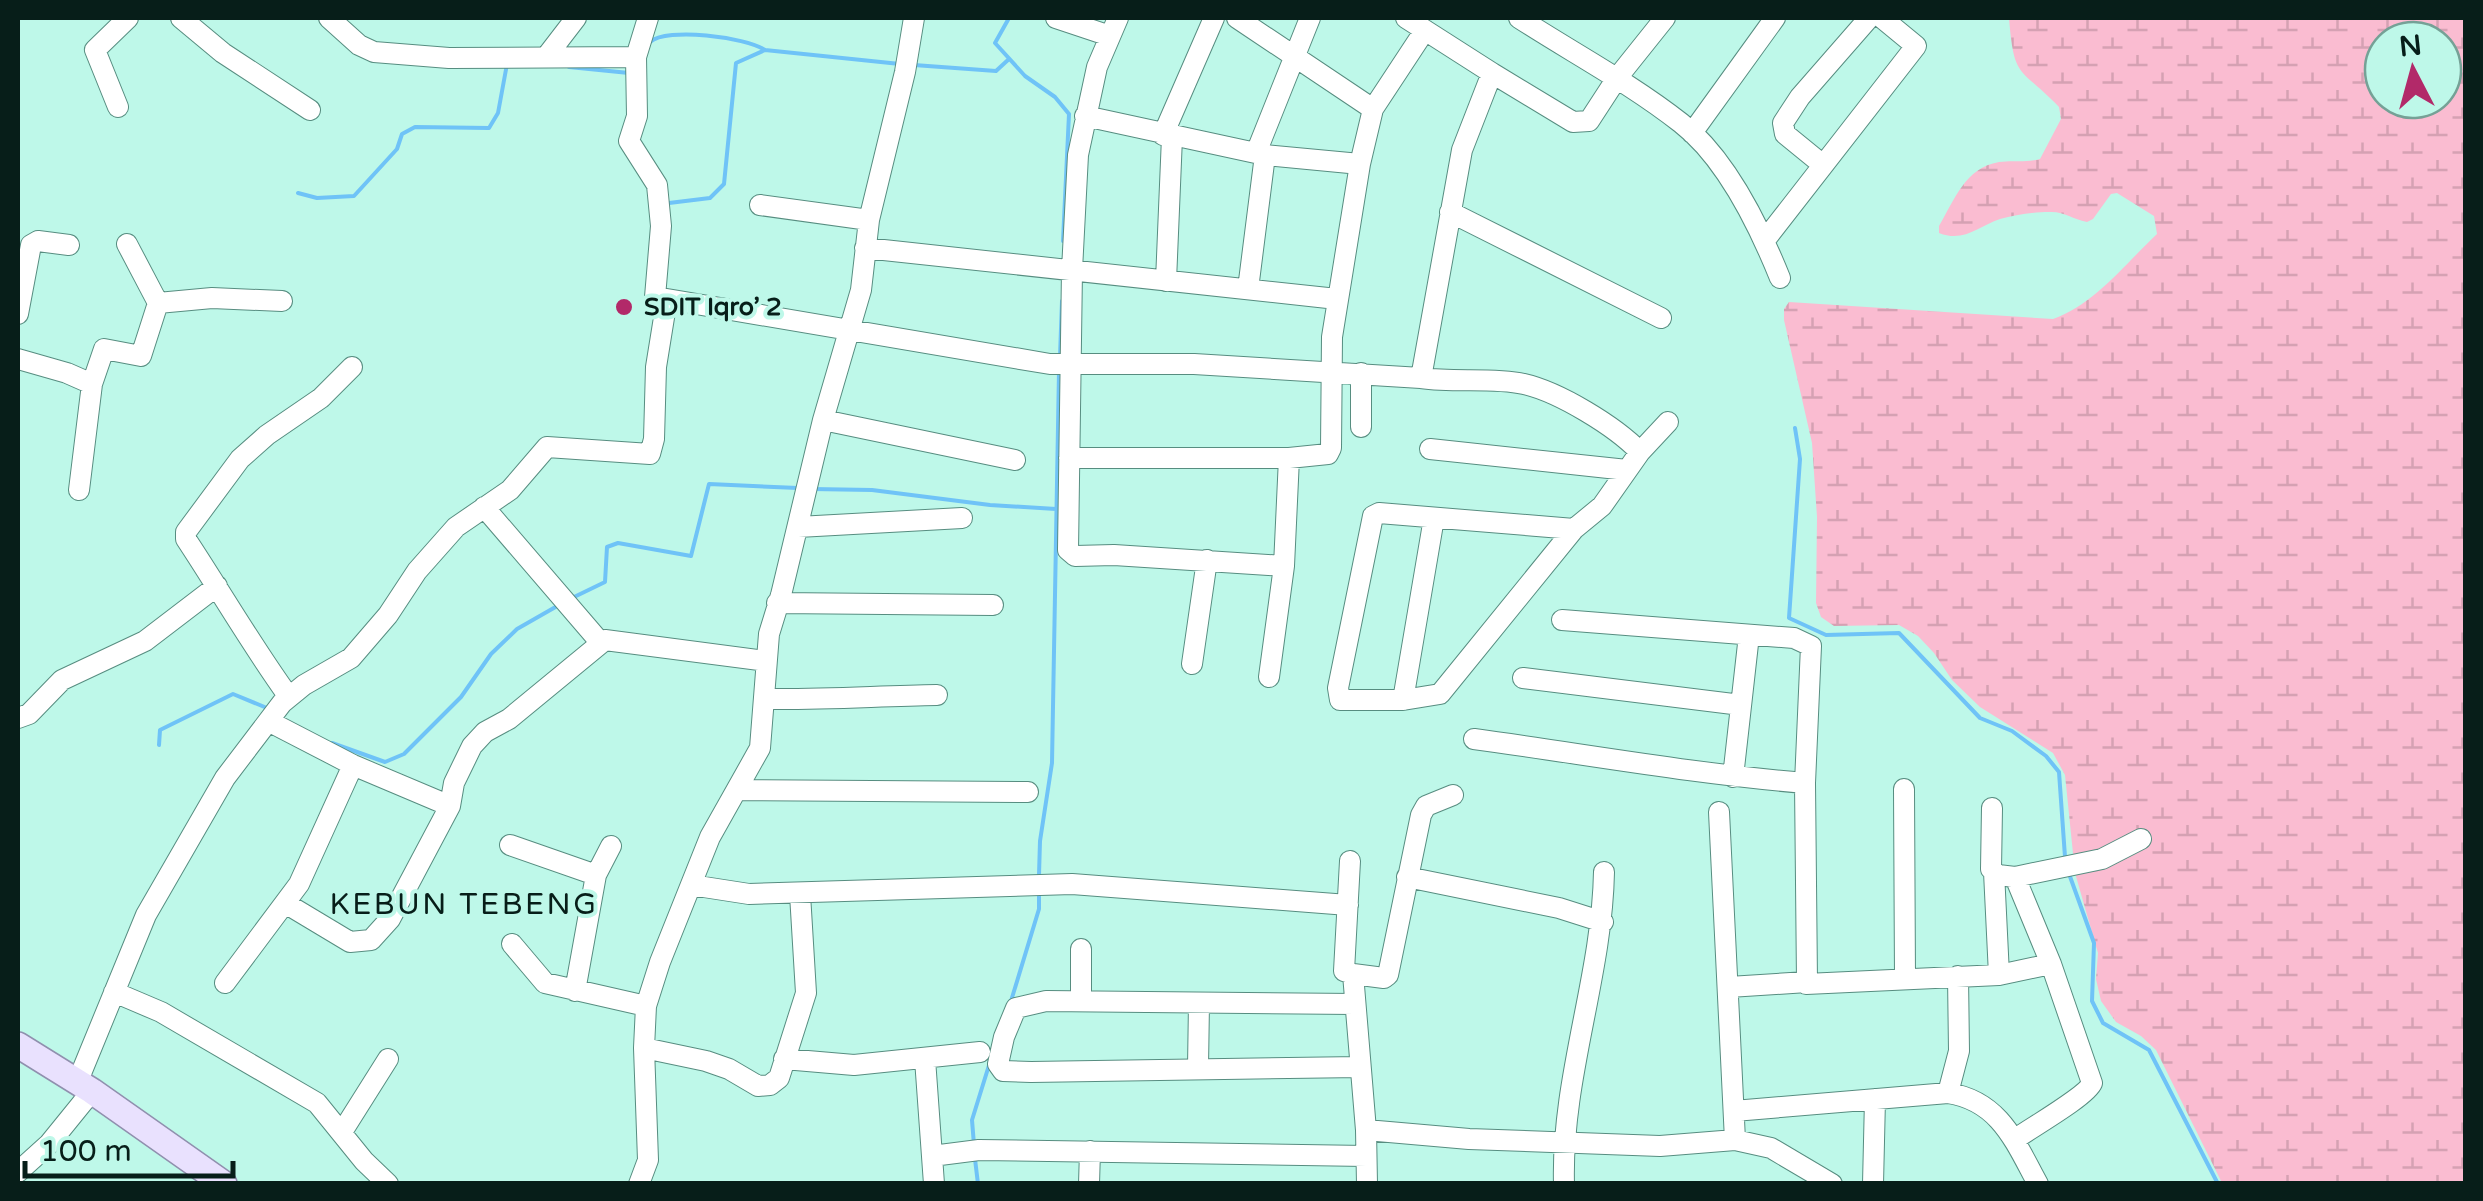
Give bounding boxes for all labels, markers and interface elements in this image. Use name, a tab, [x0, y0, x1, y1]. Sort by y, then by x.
north arrow	[2363, 20, 2463, 120]
text: N	[2398, 28, 2423, 64]
place label: SDIT Iqro’ 2	[644, 292, 782, 322]
marker: SDIT Iqro’ 2	[613, 296, 635, 318]
district label: KEBUN TEBENG	[330, 886, 598, 923]
scale bar	[25, 1116, 232, 1178]
text: 100 m	[40, 1133, 132, 1170]

